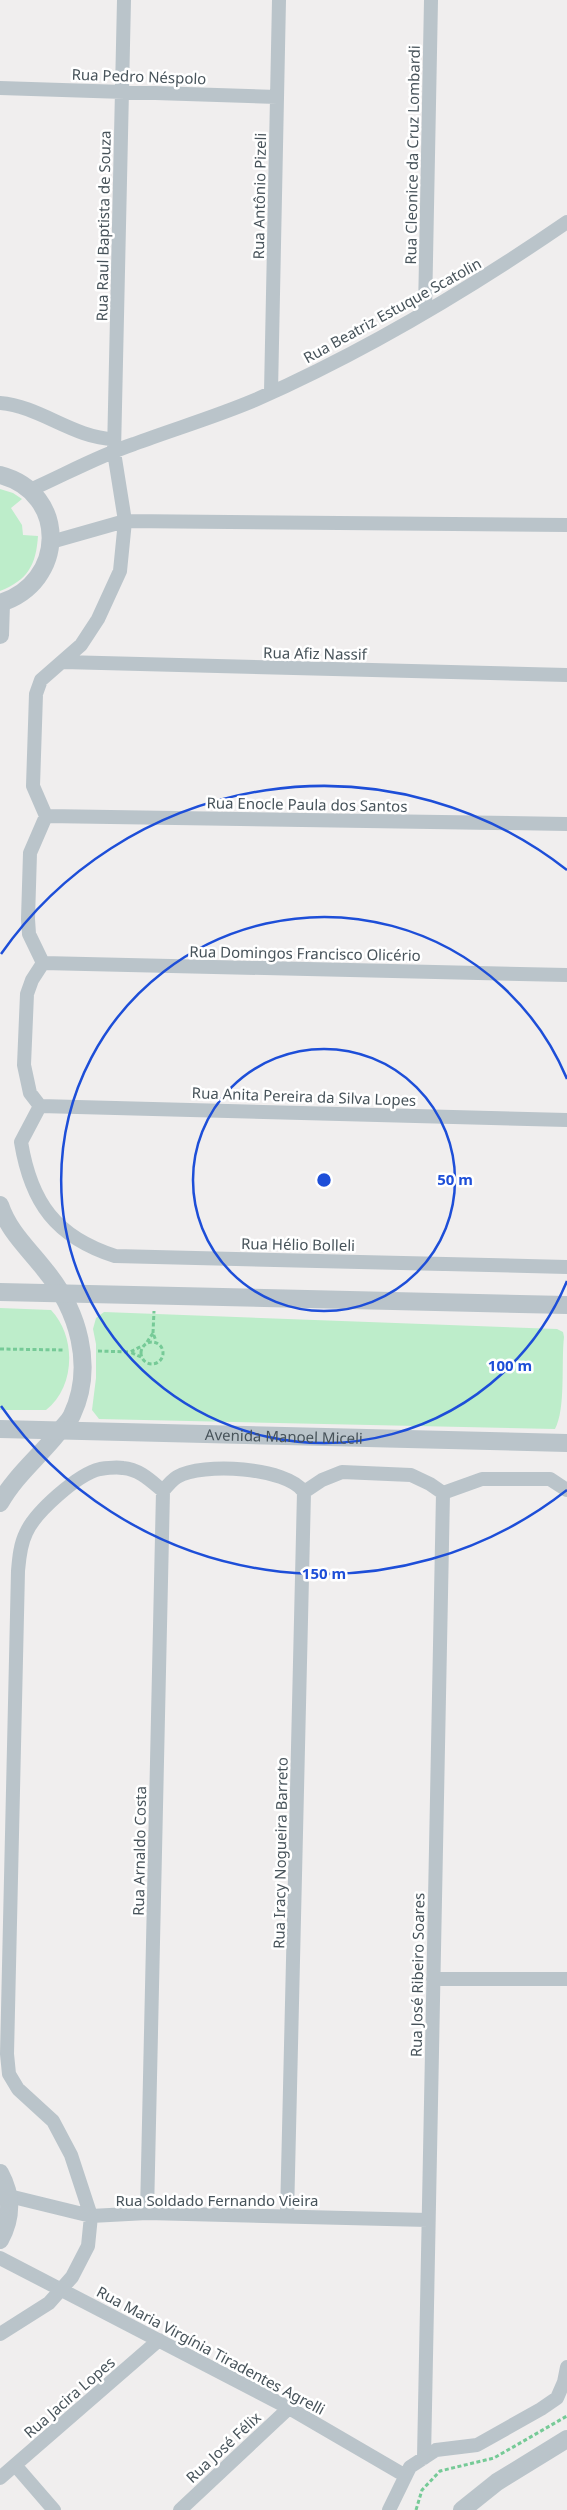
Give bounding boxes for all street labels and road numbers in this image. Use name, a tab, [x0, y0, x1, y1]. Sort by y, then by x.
street label: Rua Cleonice da Cruz Lombardi	[400, 45, 424, 265]
street label: Rua Pedro Néspolo	[71, 64, 207, 88]
street label: Rua Raul Baptista de Souza	[91, 130, 115, 322]
street label: Rua Antônio Pizeli	[248, 133, 270, 259]
street label: Rua Beatriz Estuque Scatolin	[300, 253, 484, 367]
street label: Rua Afiz Nassif	[263, 642, 368, 664]
street label: Rua Enocle Paula dos Santos	[206, 792, 408, 816]
street label: Rua Domingos Francisco Olicério	[189, 941, 421, 965]
street label: Rua Anita Pereira da Silva Lopes	[191, 1082, 417, 1110]
street label: Rua Hélio Bolleli	[241, 1233, 355, 1255]
street label: Avenida Manoel Miceli	[205, 1424, 363, 1448]
street label: Rua Iracy Nogueira Barreto	[268, 1757, 292, 1949]
street label: Rua Arnaldo Costa	[128, 1786, 150, 1916]
street label: Rua José Ribeiro Soares	[406, 1893, 428, 2057]
street label: Rua Soldado Fernando Vieira	[115, 2190, 319, 2210]
street label: Rua Maria Virgínia Tiradentes Agrelli	[93, 2281, 329, 2419]
street label: Rua Jacira Lopes	[19, 2352, 119, 2442]
street label: Rua José Félix	[181, 2407, 265, 2487]

